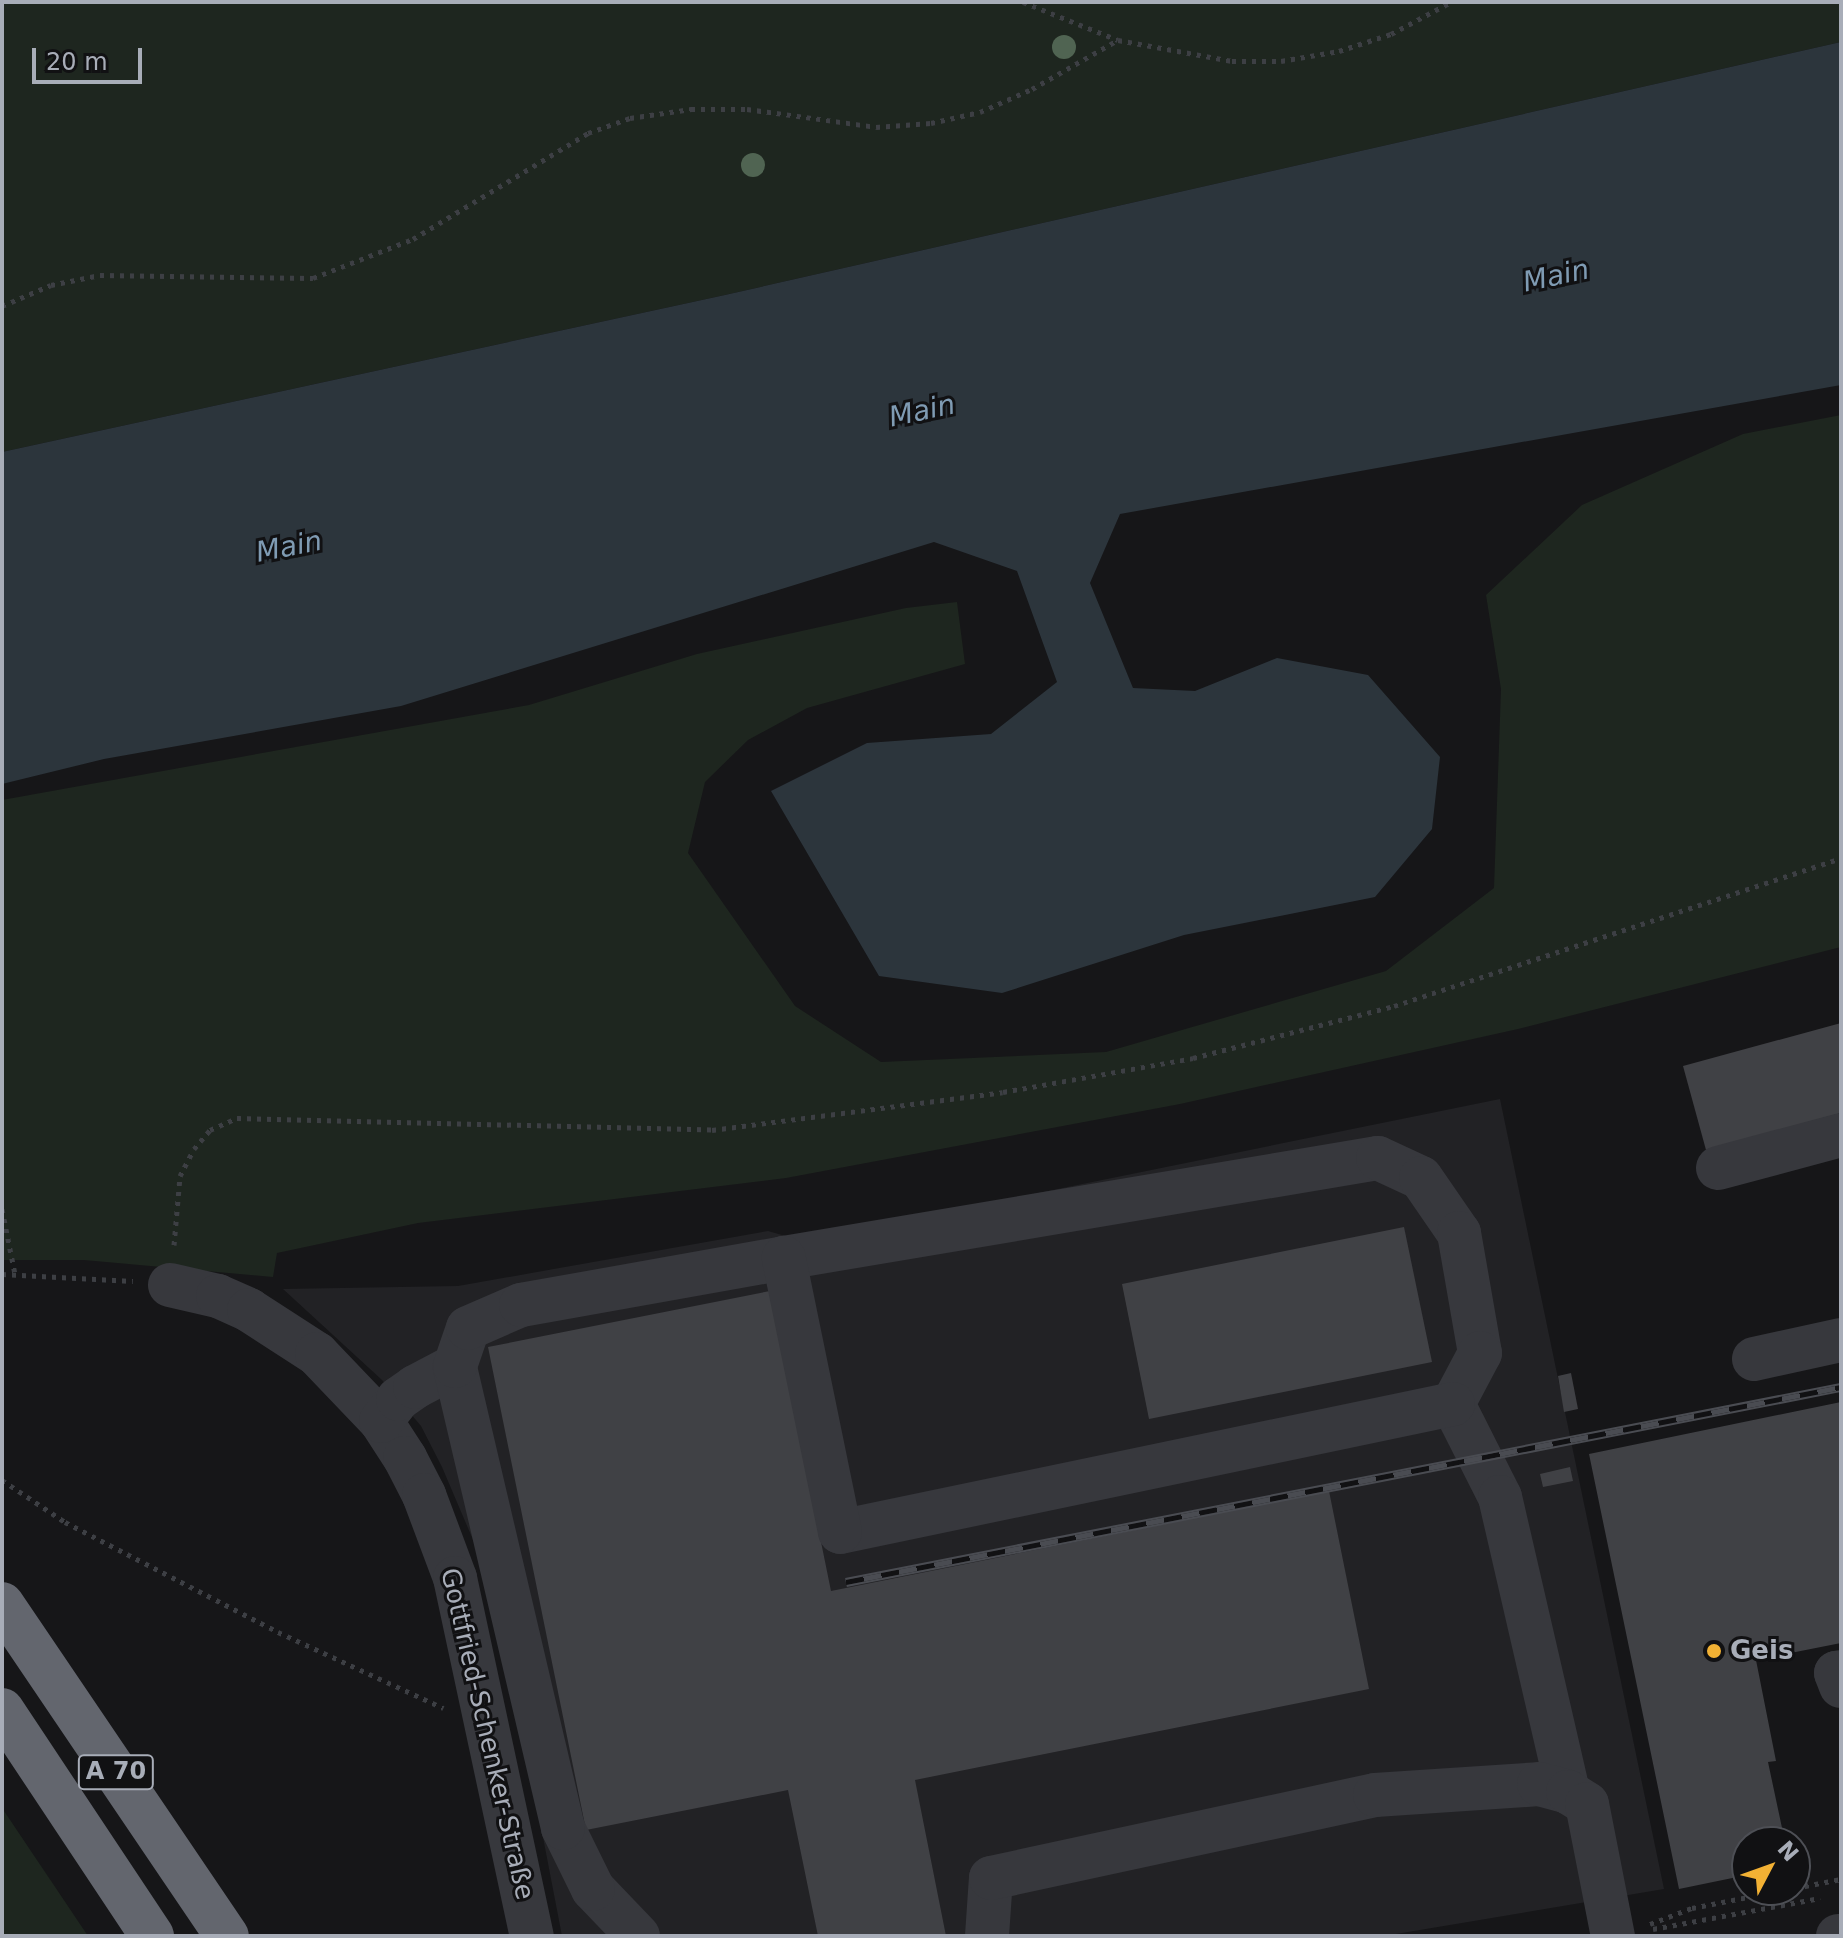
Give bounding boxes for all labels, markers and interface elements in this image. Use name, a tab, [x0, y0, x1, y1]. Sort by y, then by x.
scale bar	[36, 32, 146, 82]
text: 20 m	[46, 48, 108, 76]
water label: Main	[1520, 253, 1592, 299]
water label: Main	[886, 388, 958, 434]
water label: Main	[253, 524, 325, 570]
street label: Gottfried-Schenker-Straße	[434, 1565, 540, 1903]
place label: Geis	[1730, 1635, 1793, 1667]
marker: Geis	[1705, 1642, 1723, 1660]
road number: A 70	[76, 1752, 156, 1792]
north arrow	[1731, 1826, 1811, 1906]
text: N	[1772, 1836, 1803, 1866]

